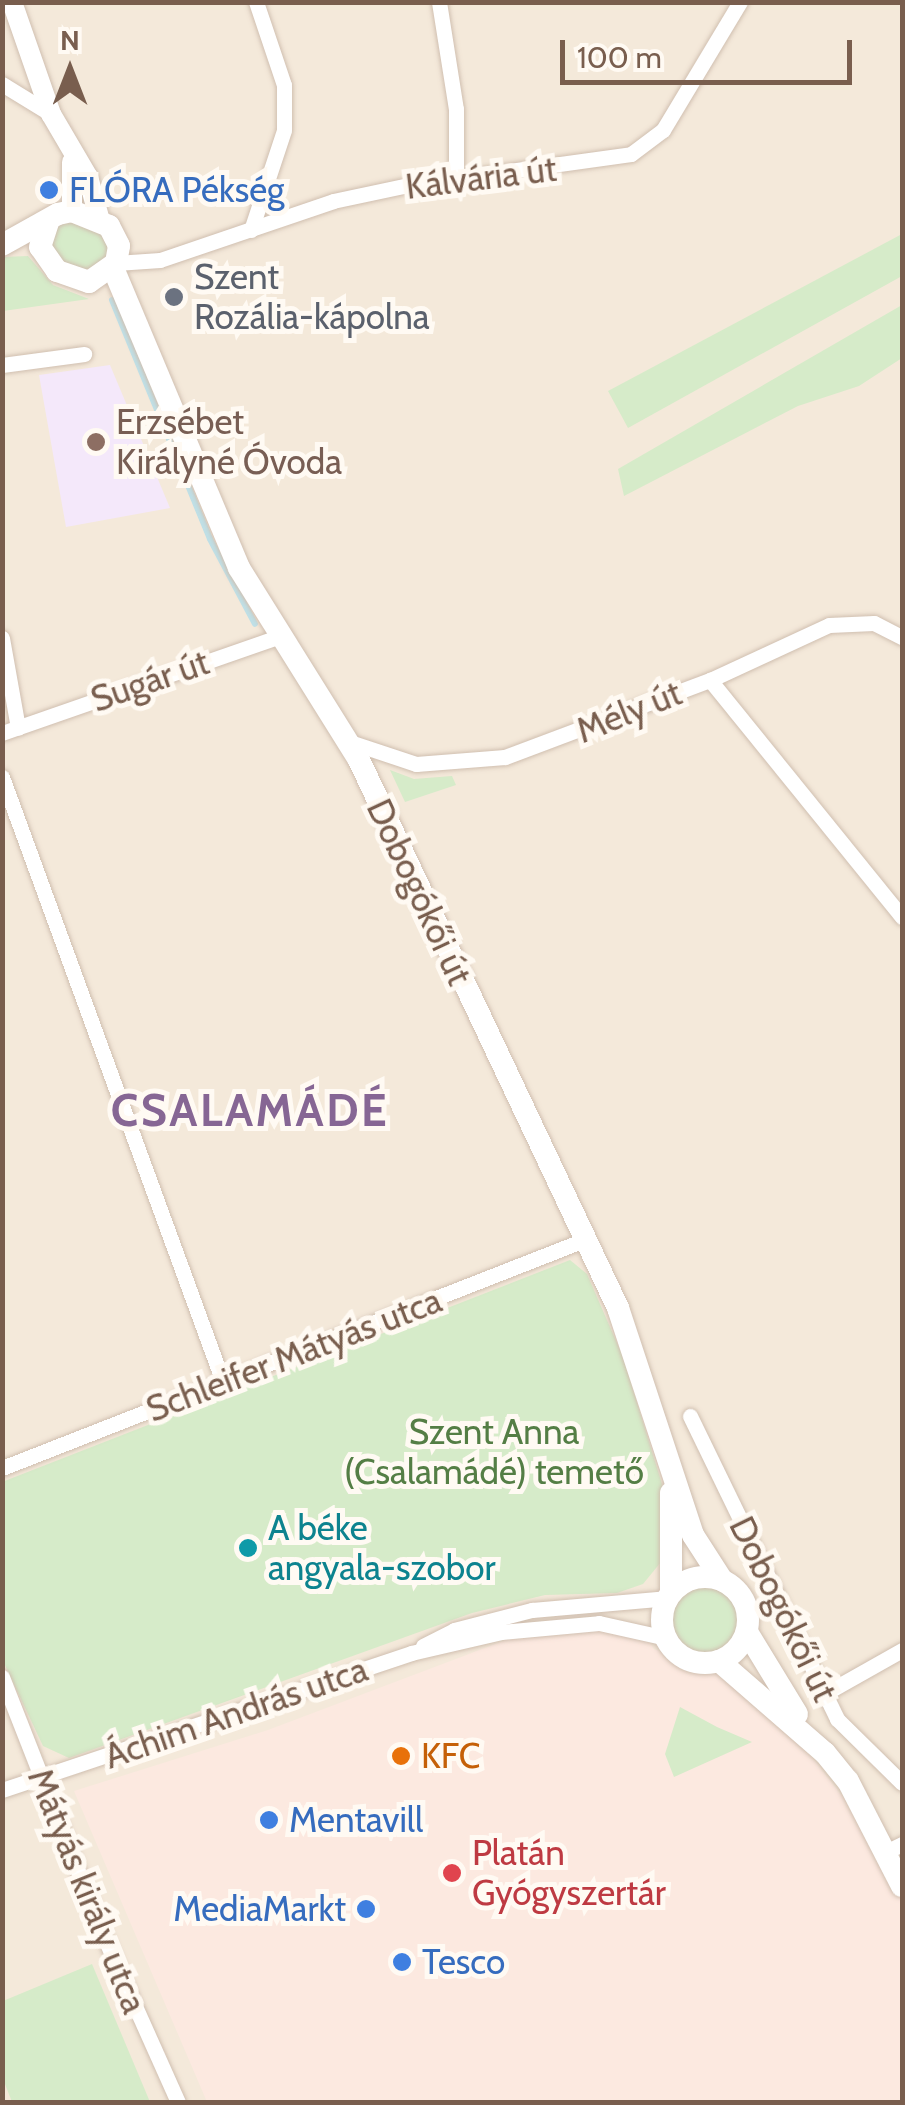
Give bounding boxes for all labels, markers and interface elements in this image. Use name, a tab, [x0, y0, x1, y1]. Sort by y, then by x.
north arrow	[20, 20, 120, 120]
scale bar	[565, 20, 858, 82]
text: N	[60, 23, 80, 57]
text: 100 m	[577, 39, 662, 76]
street label: Kálvária út	[403, 148, 559, 208]
place label: FLÓRA Pékség	[69, 169, 284, 211]
marker: FLÓRA Pékség	[38, 179, 60, 201]
place label: Szent Rozália-kápolna	[194, 256, 430, 338]
marker: Szent Rozália-kápolna	[163, 286, 185, 308]
place label: Erzsébet Királyné Óvoda	[116, 401, 342, 483]
marker: Erzsébet Királyné Óvoda	[85, 431, 107, 453]
street label: Sugár út	[86, 641, 214, 721]
street label: Mély út	[570, 672, 688, 752]
street label: Dobogókői út	[358, 792, 480, 992]
district label: CSALAMÁDÉ	[111, 1084, 389, 1138]
street label: Schleifer Mátyás utca	[141, 1279, 447, 1431]
park label: Szent Anna (Csalamádé) temető	[344, 1411, 644, 1493]
place label: A béke angyala-szobor	[268, 1507, 496, 1589]
street label: Dobogókői út	[720, 1510, 846, 1708]
marker: A béke angyala-szobor	[237, 1537, 259, 1559]
street label: Áchim András utca	[99, 1648, 373, 1778]
place label: KFC	[421, 1735, 480, 1777]
marker: KFC	[390, 1745, 412, 1767]
street label: Mátyás király utca	[19, 1763, 155, 2019]
place label: Mentavill	[289, 1799, 423, 1841]
marker: Mentavill	[258, 1809, 280, 1831]
place label: Platán Gyógyszertár	[472, 1832, 666, 1914]
marker: Platán Gyógyszertár	[441, 1862, 463, 1884]
place label: MediaMarkt	[173, 1888, 346, 1930]
marker: MediaMarkt	[355, 1898, 377, 1920]
place label: Tesco	[422, 1941, 505, 1983]
marker: Tesco	[391, 1951, 413, 1973]

